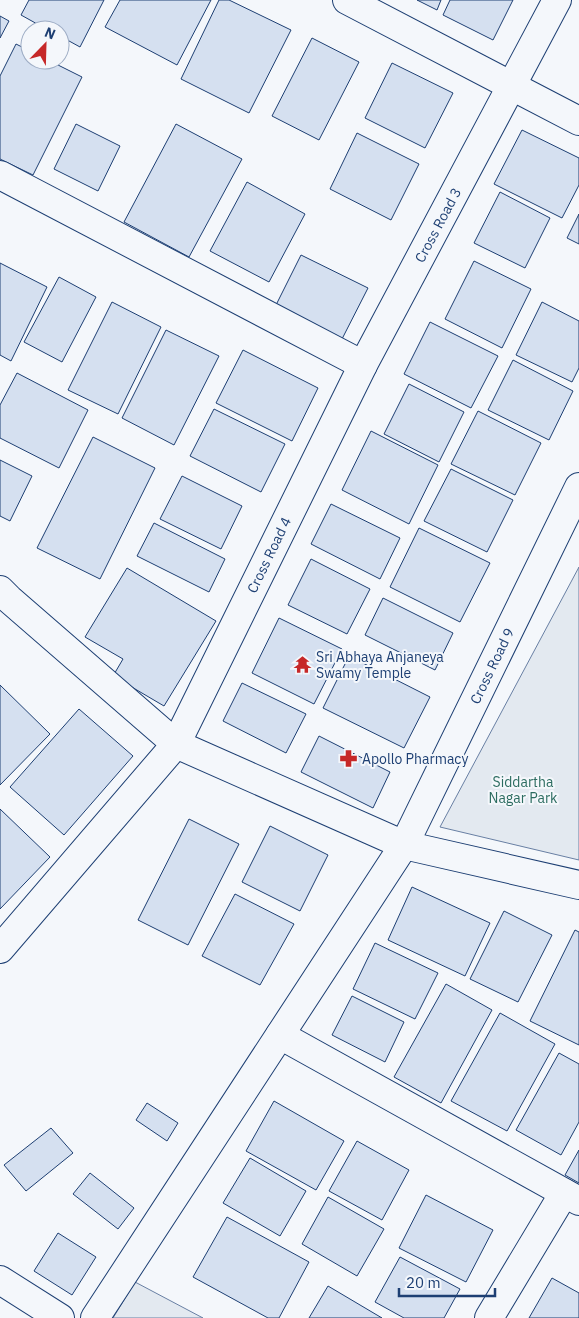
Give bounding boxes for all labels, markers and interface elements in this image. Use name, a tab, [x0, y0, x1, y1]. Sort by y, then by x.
north arrow	[20, 20, 70, 70]
text: N	[42, 23, 58, 43]
street label: Cross Road 3	[411, 184, 465, 266]
street label: Cross Road 4	[243, 514, 295, 596]
street label: Cross Road 9	[466, 625, 518, 707]
place label: Sri Abhaya Anjaneya Swamy Temple	[316, 648, 444, 682]
temple icon: Sri Abhaya Anjaneya Swamy Temple	[292, 655, 312, 675]
pharmacy icon: Apollo Pharmacy	[338, 749, 358, 769]
place label: Apollo Pharmacy	[362, 750, 468, 768]
park label: Siddartha Nagar Park	[489, 773, 558, 807]
scale bar	[399, 1266, 495, 1298]
text: 20 m	[406, 1273, 441, 1292]

